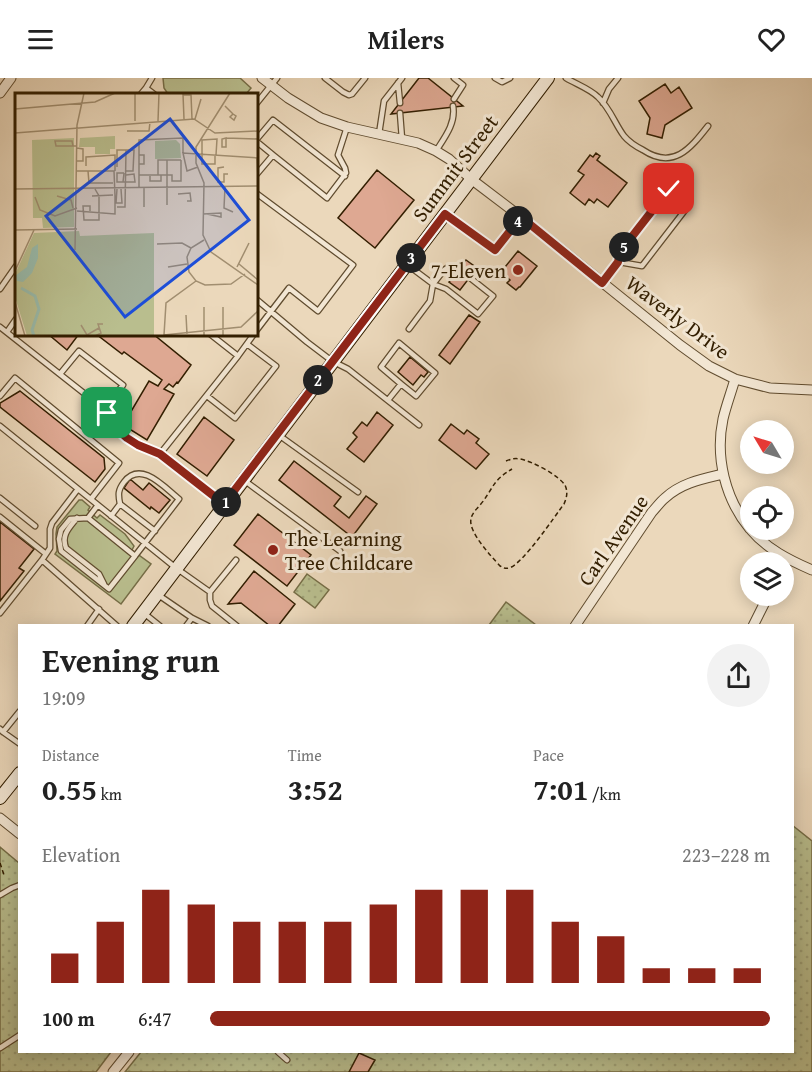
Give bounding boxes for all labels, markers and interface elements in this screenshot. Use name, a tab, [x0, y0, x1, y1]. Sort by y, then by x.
text: Milers	[367, 19, 445, 59]
icon: menu	[24, 23, 57, 56]
icon: heart	[755, 23, 788, 56]
inset map	[15, 93, 258, 336]
street label: Summit Street	[404, 107, 506, 228]
pin	[643, 163, 694, 214]
icon: check	[652, 172, 685, 205]
pin: 4	[503, 206, 533, 236]
text: 4	[514, 209, 522, 233]
pin: 5	[609, 232, 639, 262]
text: 5	[620, 235, 628, 259]
pin: 3	[396, 243, 426, 273]
text: 3	[407, 246, 415, 270]
place label: 7-Eleven	[431, 255, 506, 286]
marker: 7-Eleven	[511, 263, 525, 277]
street label: Waverly Drive	[619, 268, 737, 367]
pin: 2	[303, 365, 333, 395]
text: 2	[314, 368, 322, 392]
pin	[81, 387, 132, 438]
icon: arrive	[90, 396, 123, 429]
north arrow	[740, 420, 794, 474]
map controls	[740, 420, 794, 606]
button: locate	[740, 486, 794, 540]
pin: 1	[211, 487, 241, 517]
street label: Carl Avenue	[570, 488, 656, 592]
text: 1	[222, 490, 230, 514]
place label: The Learning Tree Childcare	[285, 523, 413, 578]
marker: The Learning Tree Childcare	[266, 543, 280, 557]
button: layers	[740, 552, 794, 606]
text: Evening run	[42, 636, 219, 684]
button: share	[707, 644, 770, 707]
text: 19:09	[42, 683, 85, 712]
text: Distance	[42, 743, 99, 767]
text: Time	[288, 743, 322, 767]
text: Pace	[533, 743, 564, 767]
text: 0.55	[42, 767, 97, 811]
text: 3:52	[288, 767, 343, 811]
text: 7:01	[533, 767, 588, 811]
text: km	[97, 782, 122, 806]
text: /km	[588, 782, 621, 806]
text: Elevation	[42, 840, 120, 869]
text: 223–228 m	[682, 840, 770, 869]
text: 100 m	[42, 1004, 95, 1033]
text: 6:47	[138, 1004, 172, 1033]

